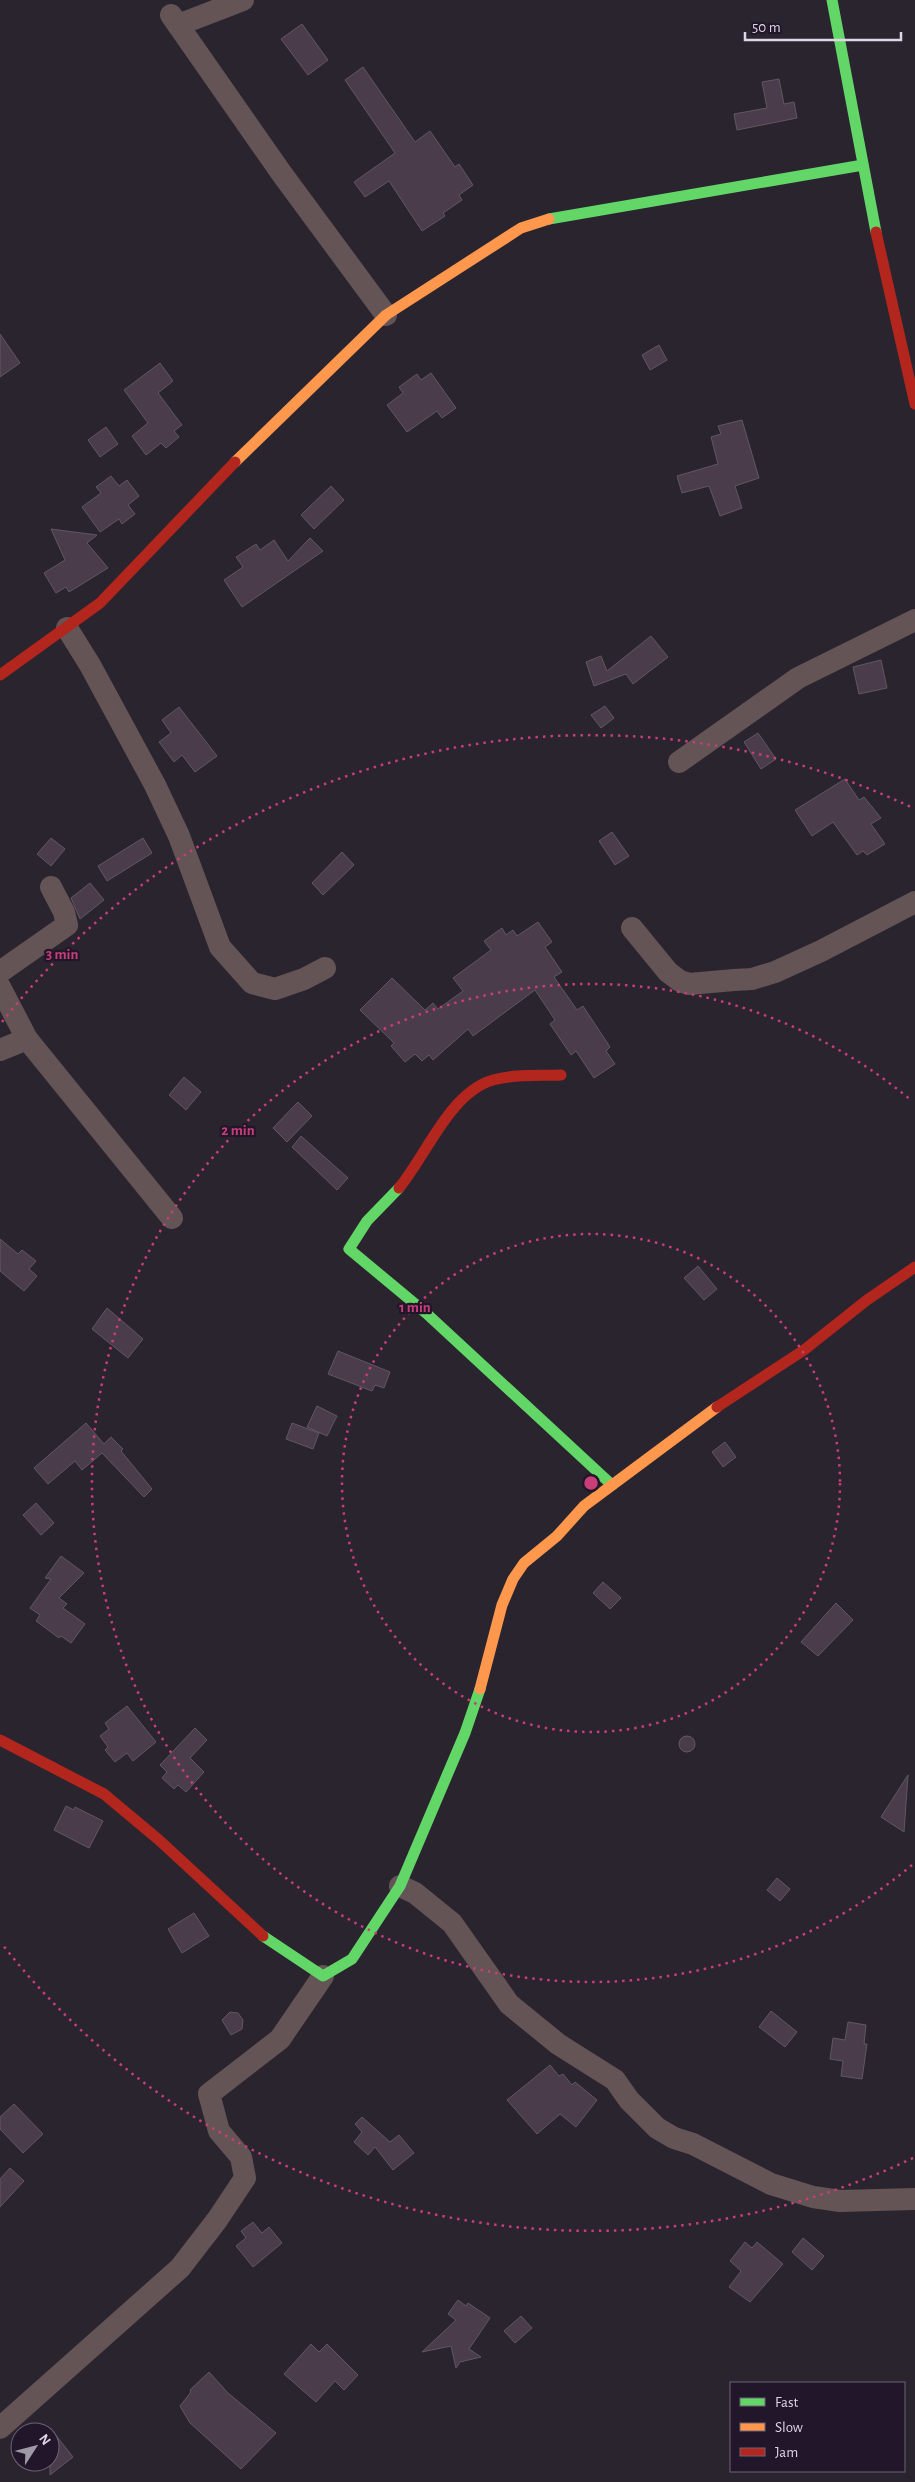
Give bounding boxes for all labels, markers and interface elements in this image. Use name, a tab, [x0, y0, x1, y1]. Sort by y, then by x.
scale bar	[745, 10, 901, 42]
text: 50 m	[752, 20, 781, 35]
text: 3 min	[46, 947, 78, 962]
text: 2 min	[221, 1123, 255, 1138]
text: 1 min	[399, 1300, 431, 1315]
centre of rings	[582, 1474, 600, 1492]
legend	[730, 2382, 905, 2472]
text: Fast	[775, 2395, 799, 2410]
text: Slow	[775, 2420, 803, 2435]
north arrow	[10, 2422, 60, 2472]
text: N	[36, 2432, 53, 2448]
text: Jam	[775, 2445, 798, 2460]

